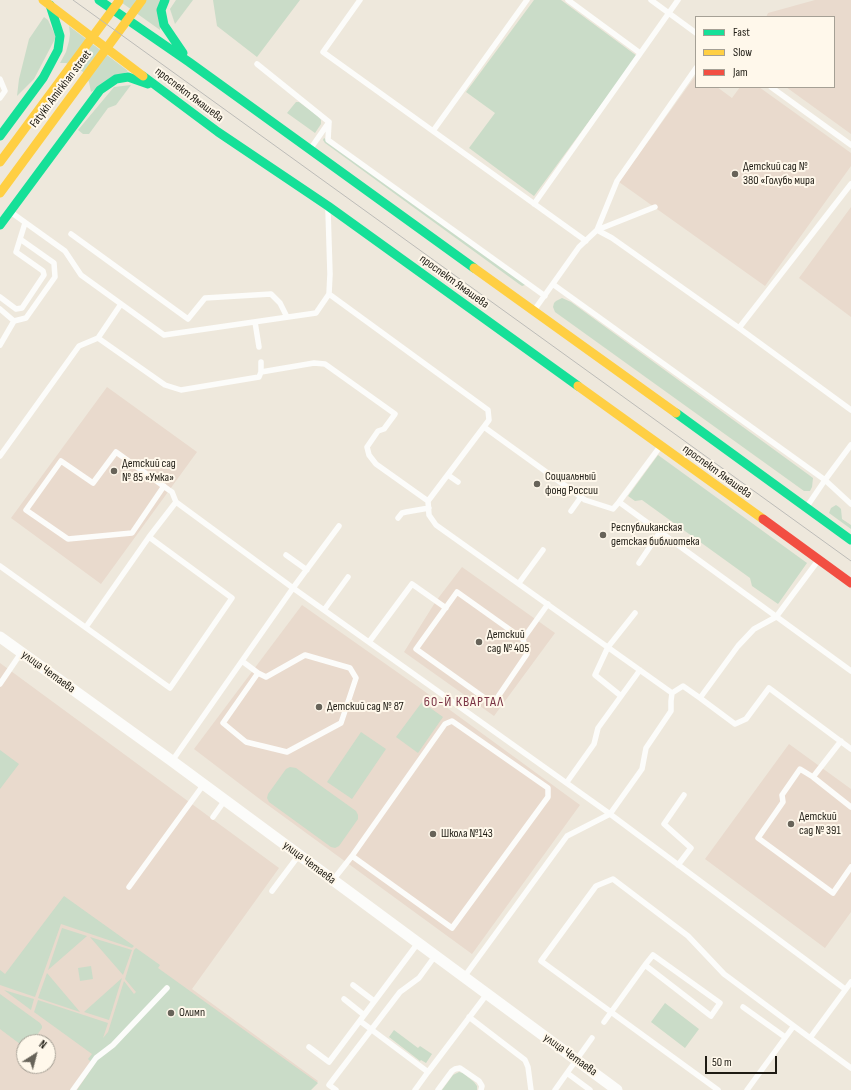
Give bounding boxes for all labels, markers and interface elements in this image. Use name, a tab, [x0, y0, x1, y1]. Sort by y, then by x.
legend	[695, 16, 835, 88]
text: Fast	[733, 25, 750, 40]
text: Slow	[733, 45, 752, 60]
street label: Fatykh Amirkhan street	[27, 47, 95, 131]
street label: проспект Ямашева	[152, 65, 226, 125]
text: Jam	[733, 65, 748, 80]
place label: Детский сад № 380 «Голубь мира	[743, 160, 815, 188]
marker: Детский сад № 380 «Голубь мира	[730, 169, 740, 179]
street label: проспект Ямашева	[417, 252, 491, 312]
street label: проспект Ямашева	[680, 442, 754, 502]
place label: Детский сад № 85 «Умка»	[122, 457, 176, 485]
marker: Детский сад № 85 «Умка»	[109, 466, 119, 476]
place label: Социальный фонд России	[545, 470, 598, 498]
marker: Социальный фонд России	[532, 479, 542, 489]
place label: Республиканская детская библиотека	[611, 521, 700, 549]
marker: Республиканская детская библиотека	[598, 530, 608, 540]
place label: Детский сад № 405	[487, 628, 529, 656]
marker: Детский сад № 405	[474, 637, 484, 647]
street label: улица Четаева	[18, 648, 78, 696]
district label: 60-Й КВАРТАЛ	[424, 694, 504, 710]
place label: Детский сад № 87	[327, 700, 404, 714]
marker: Детский сад № 87	[314, 702, 324, 712]
place label: Детский сад № 391	[799, 810, 841, 838]
marker: Детский сад № 391	[786, 819, 796, 829]
place label: Школа №143	[441, 827, 493, 841]
marker: Школа №143	[428, 829, 438, 839]
street label: улица Четаева	[280, 838, 338, 888]
place label: Олимп	[179, 1006, 205, 1020]
marker: Олимп	[166, 1008, 176, 1018]
street label: улица Четаева	[540, 1031, 600, 1079]
north arrow	[16, 1034, 56, 1074]
text: N	[37, 1038, 49, 1052]
scale bar	[707, 1048, 779, 1074]
text: 50 m	[712, 1055, 732, 1070]

